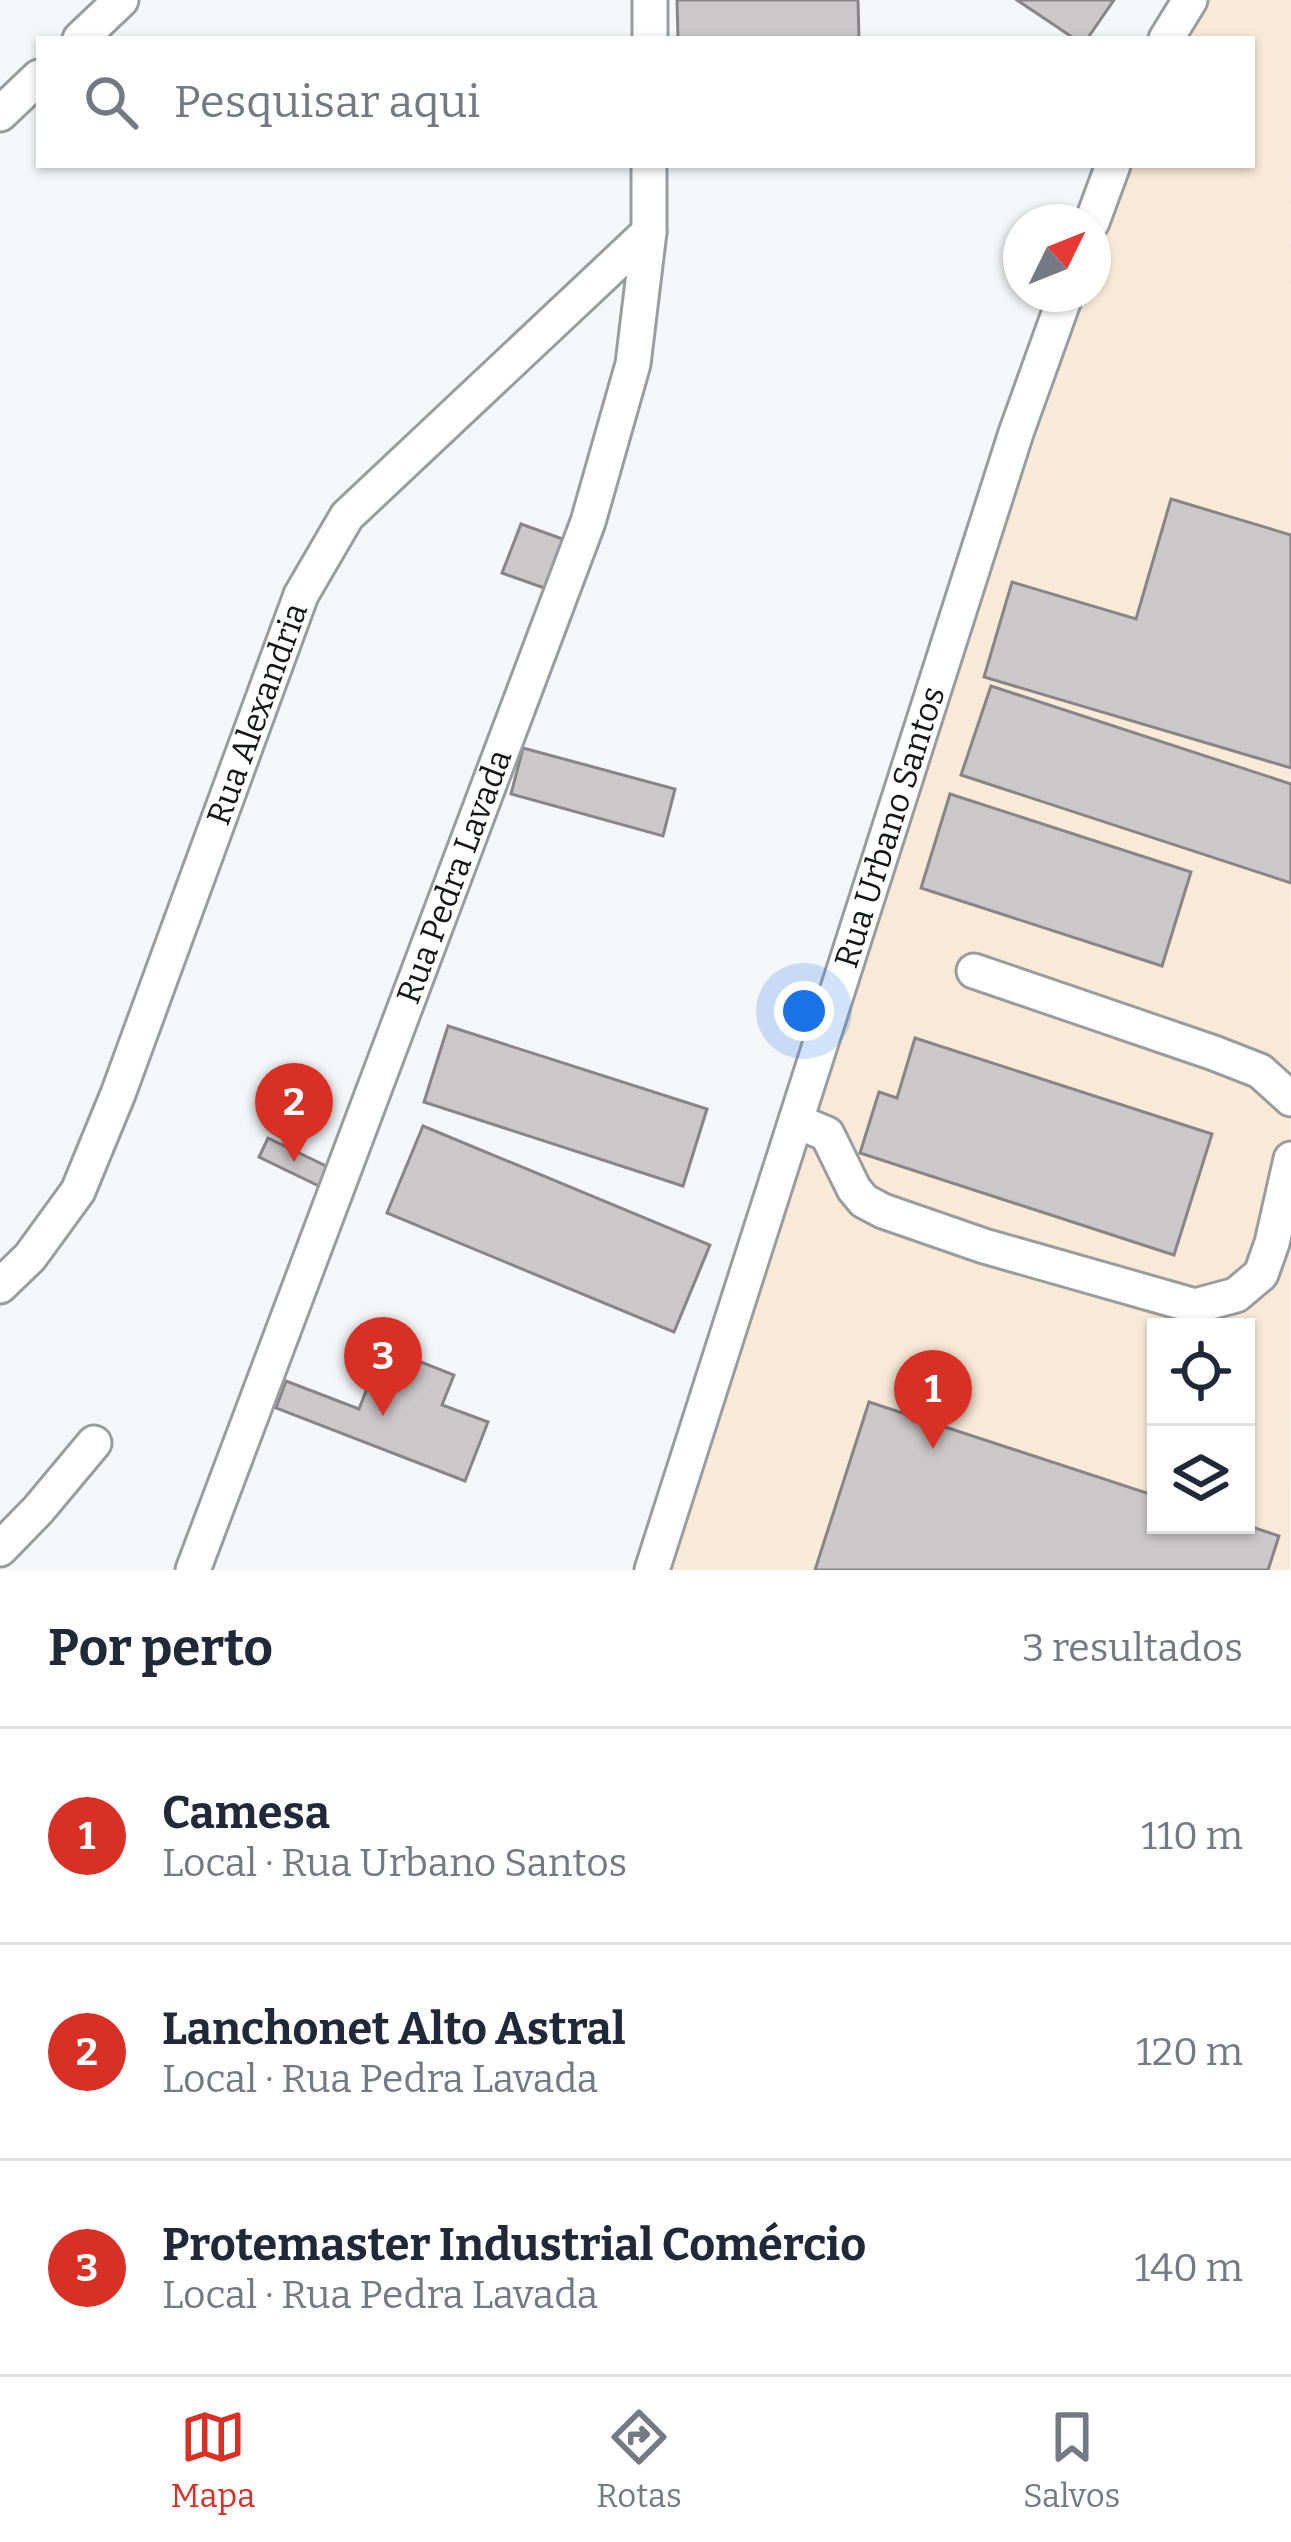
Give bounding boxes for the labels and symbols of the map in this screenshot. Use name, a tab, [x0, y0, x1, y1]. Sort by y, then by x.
north arrow	[1003, 204, 1111, 312]
street label: Rua Alexandria	[198, 598, 316, 830]
street label: Rua Urbano Santos	[826, 682, 954, 973]
street label: Rua Pedra Lavada	[388, 744, 520, 1009]
your location	[774, 981, 834, 1041]
pin: 2	[255, 1063, 333, 1162]
pin: 3	[344, 1317, 422, 1416]
pin: 1	[894, 1350, 972, 1449]

